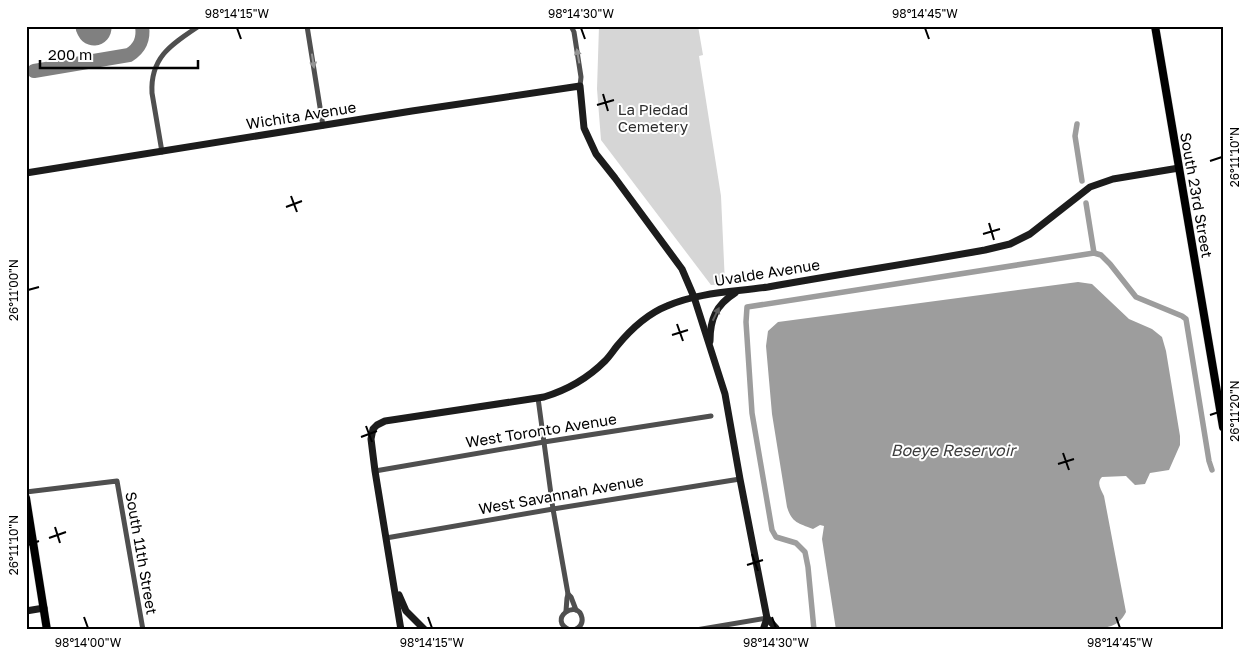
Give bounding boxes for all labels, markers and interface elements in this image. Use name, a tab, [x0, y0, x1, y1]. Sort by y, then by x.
text: 98°14'15"W	[205, 6, 270, 21]
text: 98°14'30"W	[548, 6, 614, 21]
text: 98°14'45"W	[892, 6, 958, 21]
scale bar	[40, 38, 198, 70]
text: 200 m	[48, 45, 92, 63]
one-way arrow	[574, 48, 582, 64]
one-way arrow	[309, 54, 317, 70]
street label: Wichita Avenue	[245, 97, 358, 133]
park label: La Piedad Cemetery	[618, 100, 689, 135]
text: 26°11'10"N	[1227, 127, 1242, 187]
street label: South 23rd Street	[1177, 131, 1217, 259]
street label: Uvalde Avenue	[713, 255, 821, 289]
text: 26°11'00"N	[6, 259, 21, 321]
one-way arrow	[712, 307, 720, 321]
text: 26°11'20"N	[1227, 380, 1242, 442]
street label: West Toronto Avenue	[464, 409, 618, 451]
water label: Boeye Reservoir	[891, 440, 1018, 460]
street label: West Savannah Avenue	[477, 471, 645, 517]
street label: South 11th Street	[122, 490, 162, 616]
text: 26°11'10"N	[6, 515, 21, 575]
text: 98°14'00"W	[55, 635, 122, 650]
text: 98°14'15"W	[400, 635, 465, 650]
text: 98°14'30"W	[743, 635, 809, 650]
text: 98°14'45"W	[1087, 635, 1153, 650]

